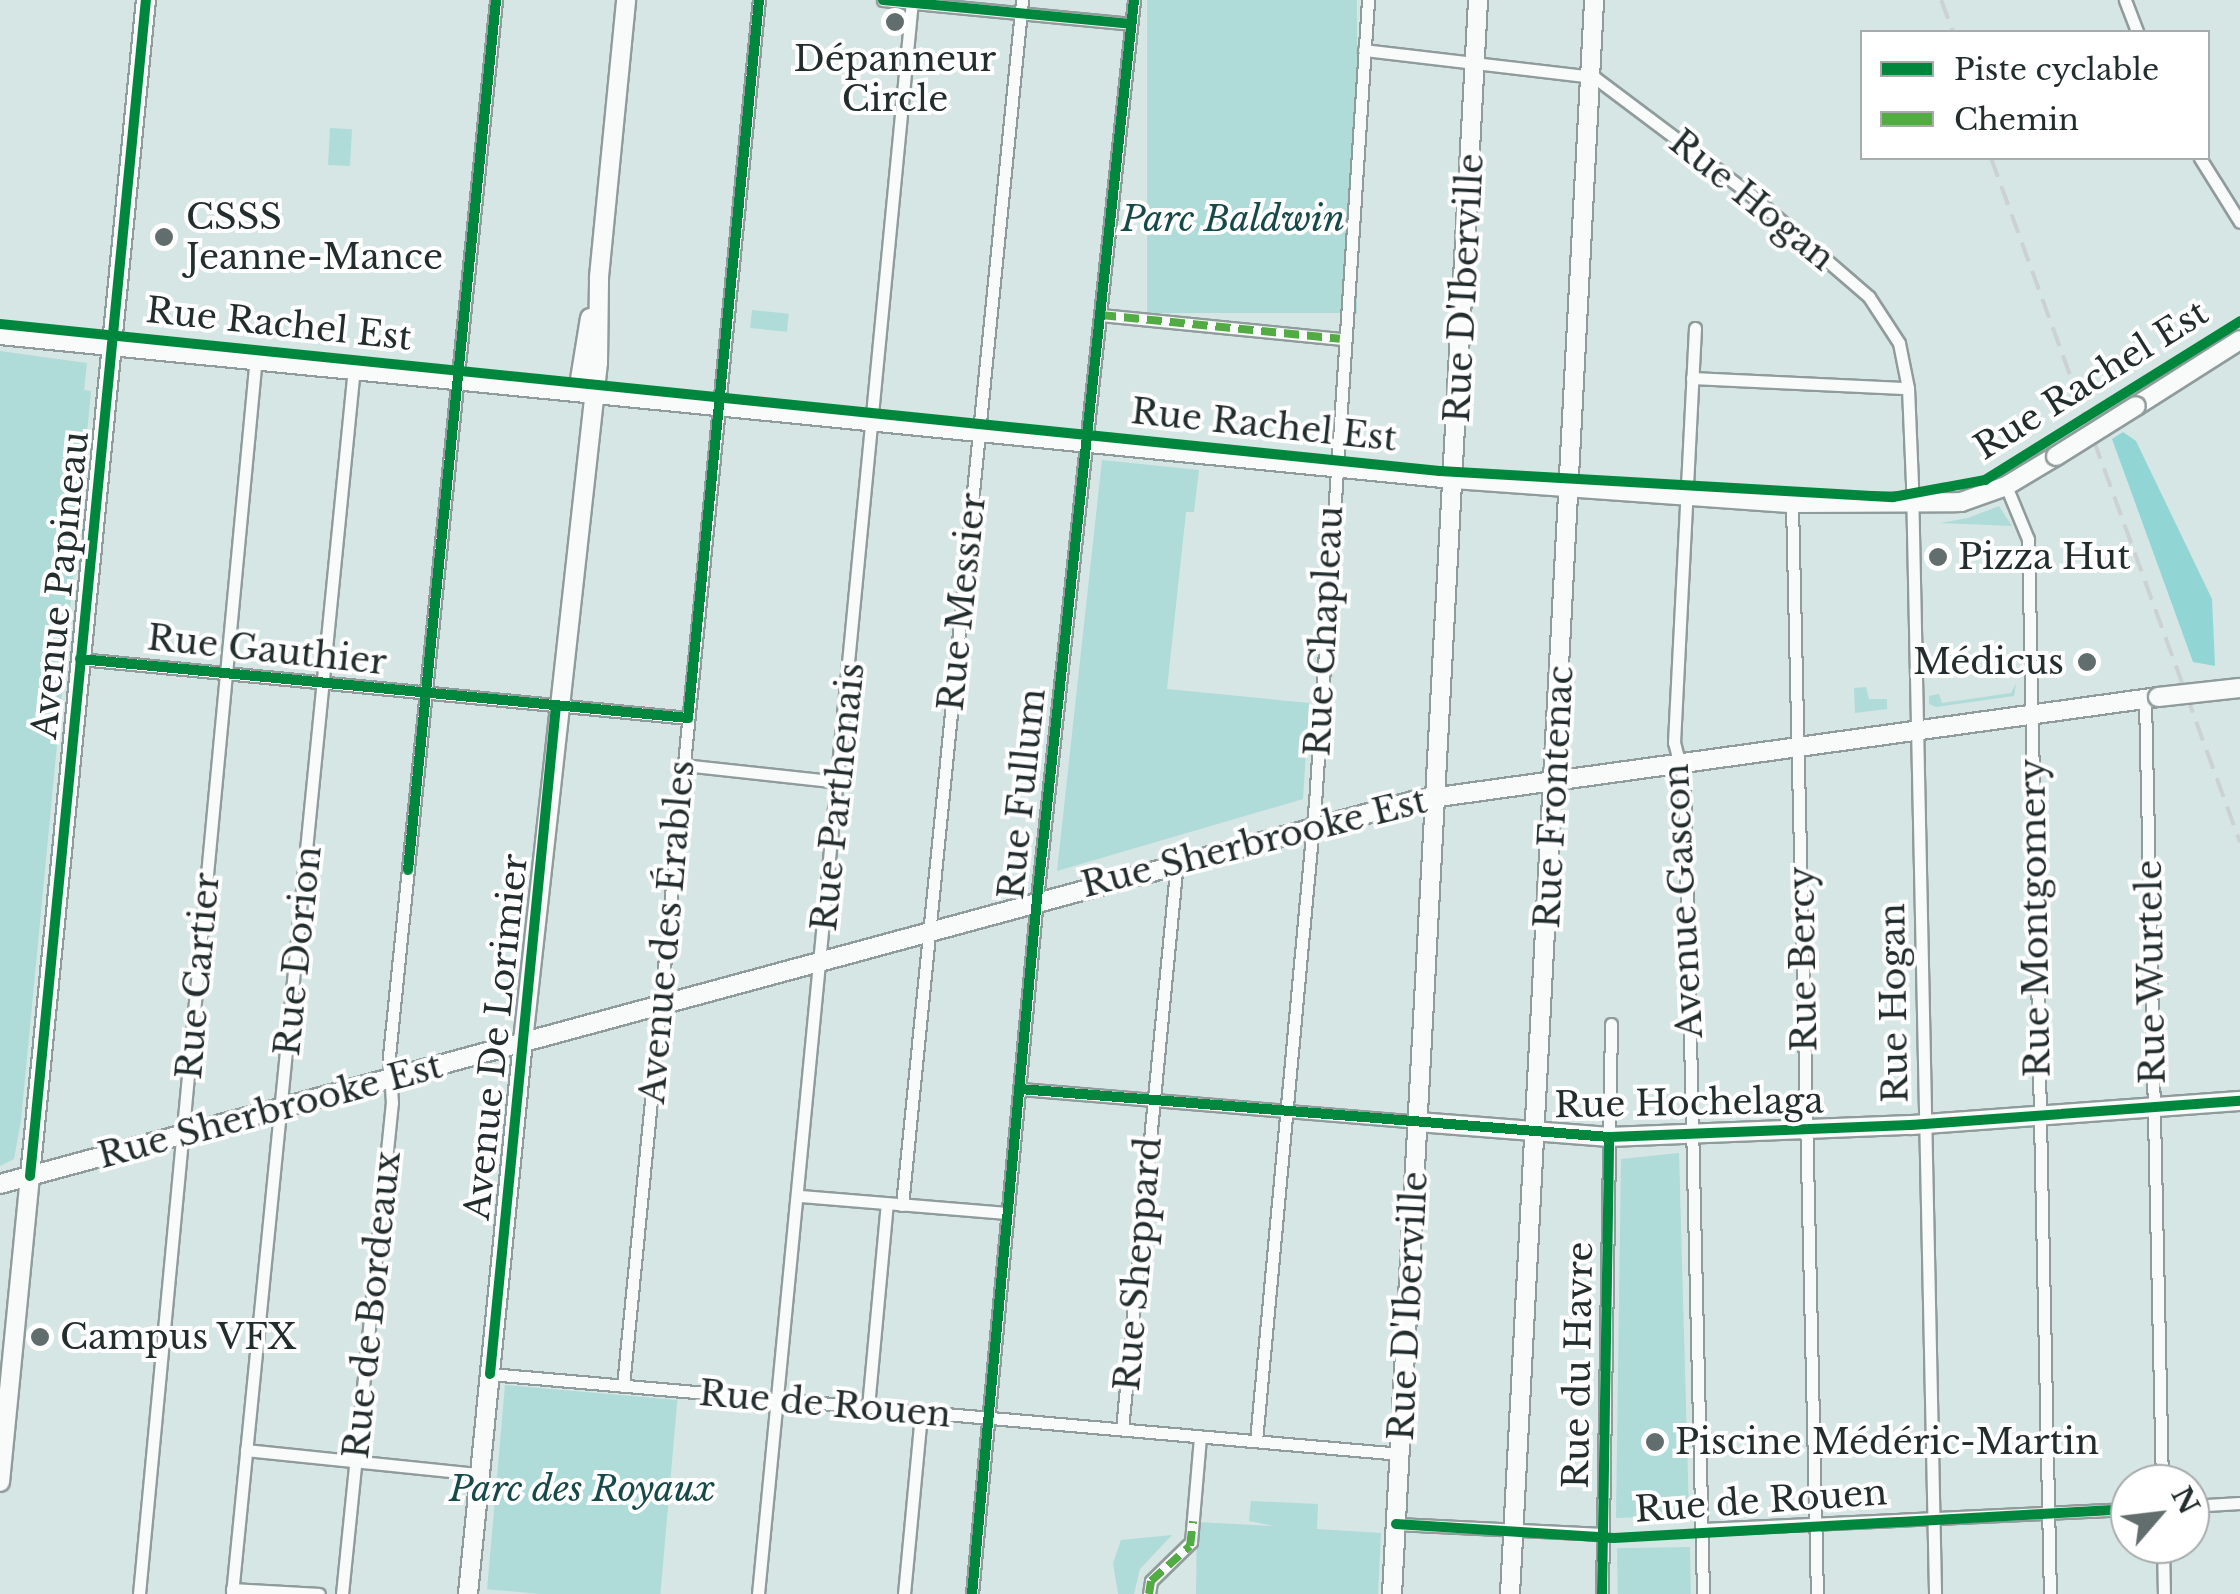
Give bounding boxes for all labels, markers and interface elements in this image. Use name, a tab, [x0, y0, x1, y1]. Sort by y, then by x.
marker: Dépanneur Circle	[884, 11, 906, 33]
legend	[1860, 30, 2210, 160]
place label: Dépanneur Circle	[794, 38, 996, 120]
text: Piste cyclable	[1954, 51, 2159, 88]
text: Chemin	[1954, 101, 2079, 138]
street label: Rue Hogan	[1661, 121, 1843, 279]
street label: Rue D'Iberville	[1436, 152, 1492, 424]
place label: CSSS Jeanne-Mance	[186, 196, 443, 278]
park label: Parc Baldwin	[1121, 198, 1345, 240]
marker: CSSS Jeanne-Mance	[151, 224, 177, 250]
street label: Rue Rachel Est	[144, 289, 414, 359]
street label: Rue Rachel Est	[1967, 291, 2215, 469]
street label: Rue Rachel Est	[1129, 390, 1399, 460]
street label: Avenue Papineau	[23, 429, 97, 741]
street label: Rue Messier	[930, 491, 994, 713]
street label: Rue Chapleau	[1296, 505, 1352, 757]
place label: Pizza Hut	[1958, 536, 2131, 578]
marker: Pizza Hut	[1927, 546, 1949, 568]
street label: Rue Gauthier	[145, 617, 389, 683]
place label: Médicus	[1913, 641, 2064, 683]
marker: Médicus	[2074, 649, 2100, 675]
street label: Rue Parthenais	[803, 661, 873, 933]
street label: Rue Frontenac	[1526, 665, 1582, 929]
street label: Rue Fullum	[990, 686, 1054, 902]
street label: Rue Montgomery	[2011, 758, 2059, 1078]
street label: Avenue des Érables	[631, 759, 703, 1105]
street label: Avenue Gascon	[1655, 763, 1711, 1039]
street label: Rue Sherbrooke Est	[1077, 780, 1431, 906]
street label: Rue Dorion	[266, 844, 330, 1058]
street label: Avenue De Lorimier	[456, 852, 536, 1222]
street label: Rue Wurtele	[2128, 859, 2174, 1085]
street label: Rue Bercy	[1780, 866, 1826, 1052]
street label: Rue Cartier	[168, 871, 228, 1081]
street label: Rue Hogan	[1871, 903, 1917, 1103]
street label: Rue Sherbrooke Est	[93, 1045, 447, 1177]
street label: Rue Hochelaga	[1554, 1080, 1824, 1126]
street label: Rue Sheppard	[1106, 1135, 1170, 1393]
street label: Rue de Bordeaux	[335, 1149, 409, 1461]
street label: Rue D'Iberville	[1380, 1170, 1436, 1442]
street label: Rue du Havre	[1555, 1241, 1601, 1489]
place label: Campus VFX	[60, 1316, 298, 1358]
marker: Campus VFX	[29, 1326, 51, 1348]
street label: Rue de Rouen	[697, 1372, 953, 1436]
place label: Piscine Médéric-Martin	[1675, 1421, 2099, 1463]
marker: Piscine Médéric-Martin	[1644, 1431, 1666, 1453]
north arrow	[2110, 1464, 2210, 1564]
park label: Parc des Royaux	[449, 1468, 715, 1510]
street label: Rue de Rouen	[1634, 1471, 1888, 1531]
text: N	[2164, 1481, 2207, 1520]

